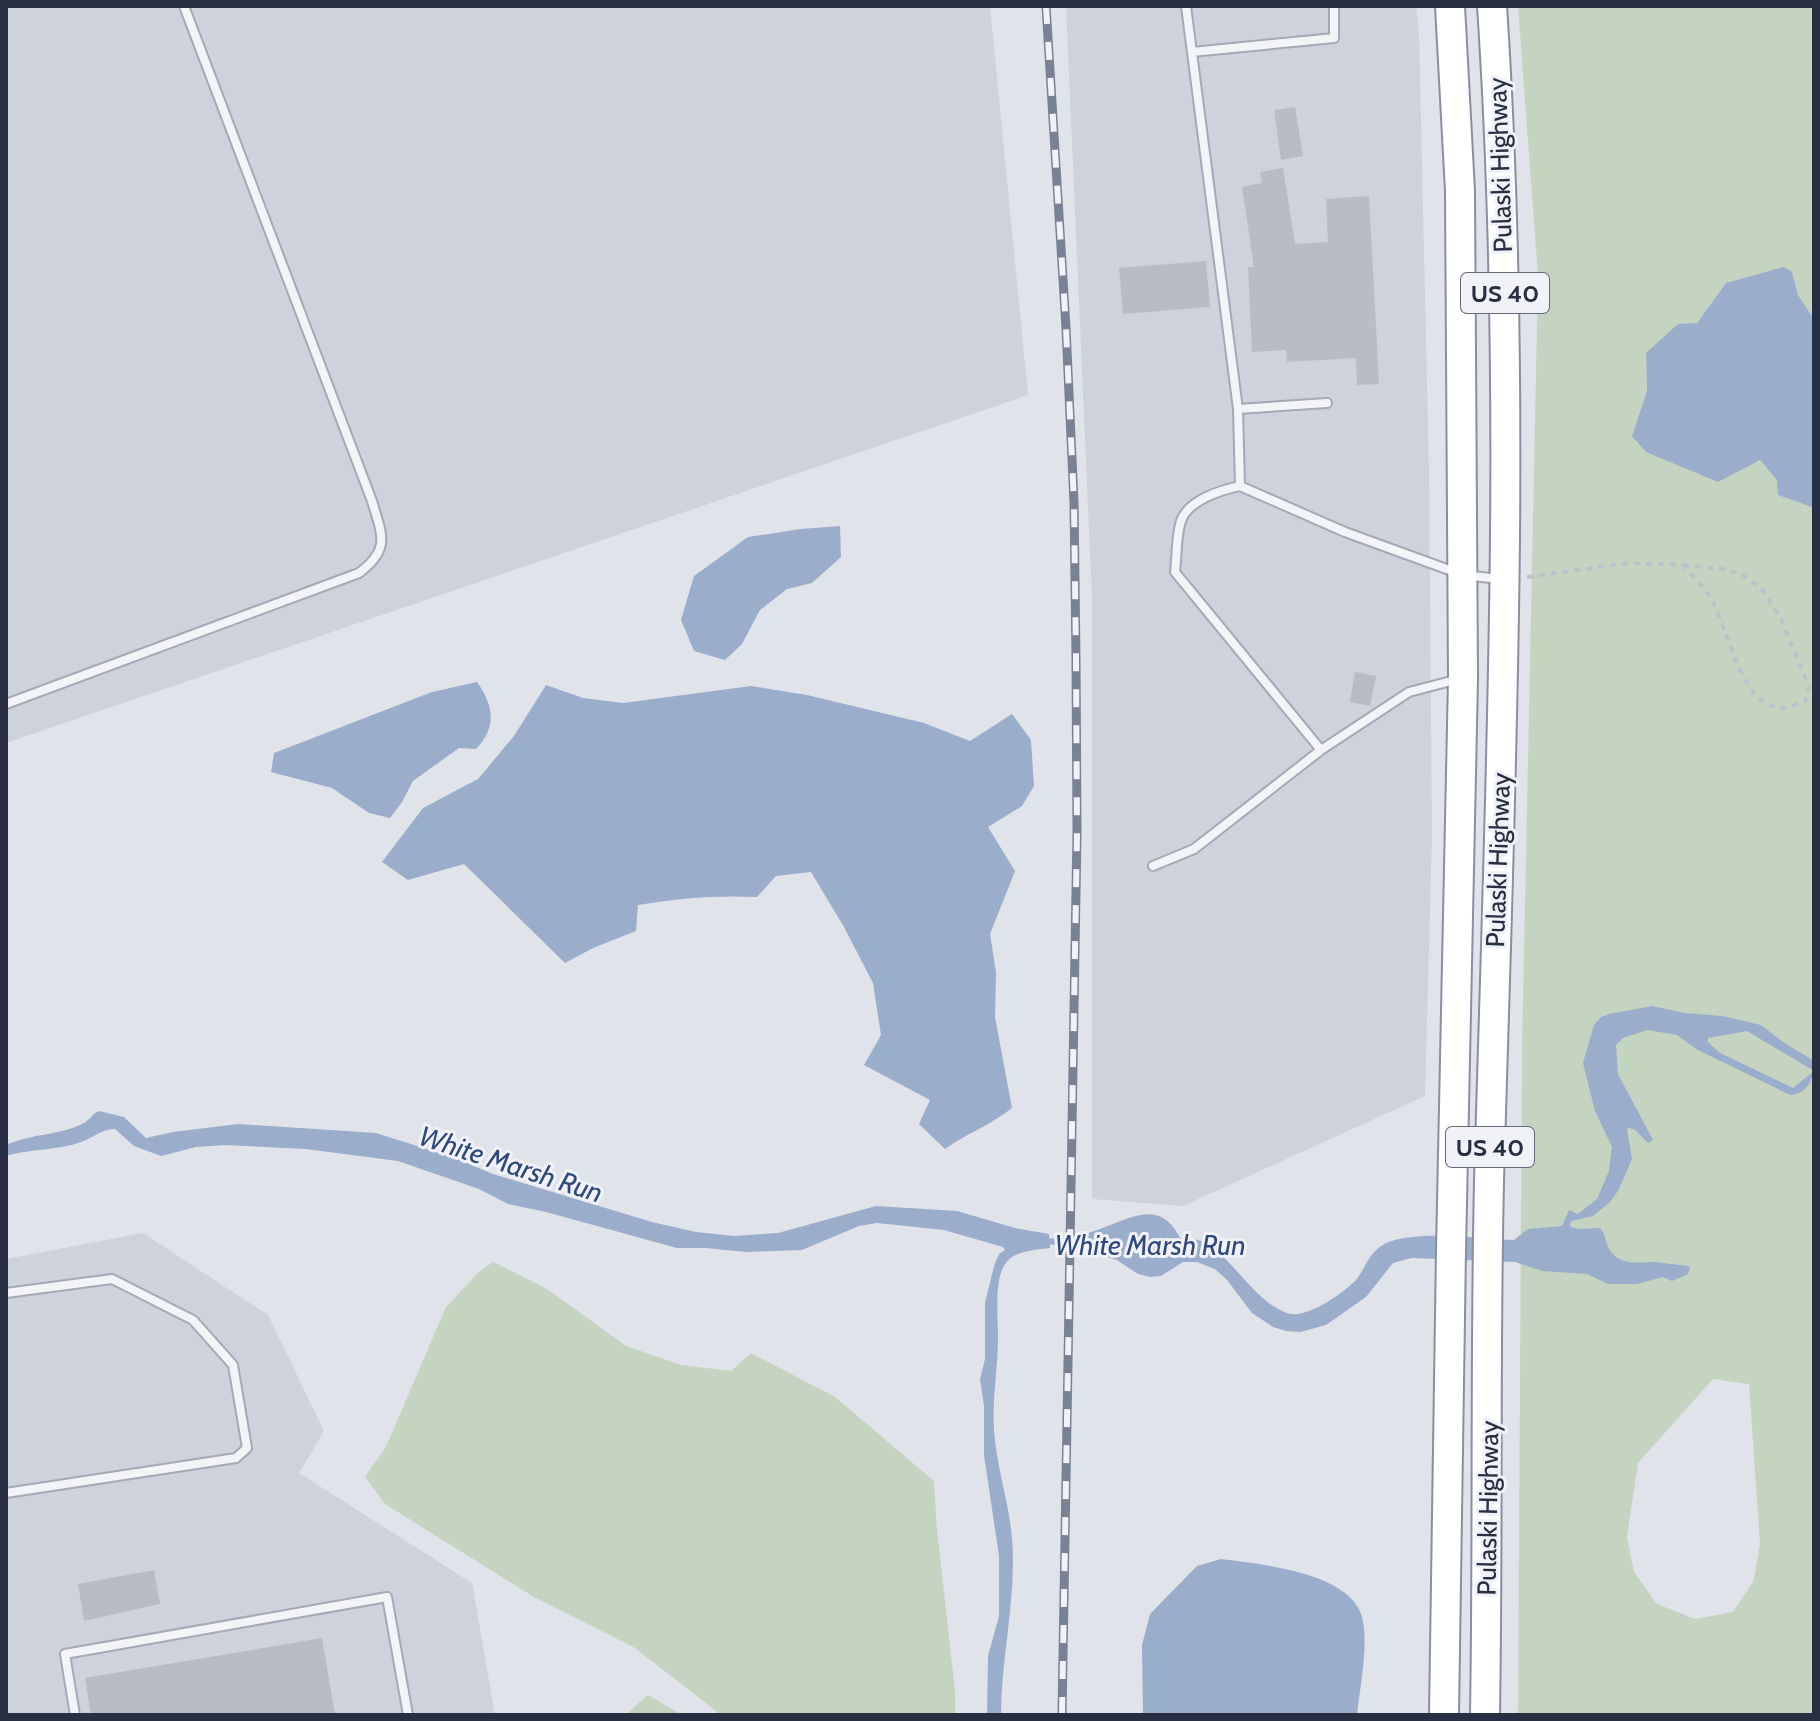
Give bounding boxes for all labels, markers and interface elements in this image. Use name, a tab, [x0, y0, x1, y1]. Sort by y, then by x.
street label: Pulaski Highway	[1481, 77, 1519, 253]
road number: US 40	[1461, 273, 1549, 313]
street label: Pulaski Highway	[1479, 772, 1517, 948]
water label: White Marsh Run	[415, 1118, 607, 1210]
road number: US 40	[1446, 1127, 1534, 1167]
water label: White Marsh Run	[1054, 1228, 1246, 1262]
street label: Pulaski Highway	[1470, 1420, 1506, 1596]

